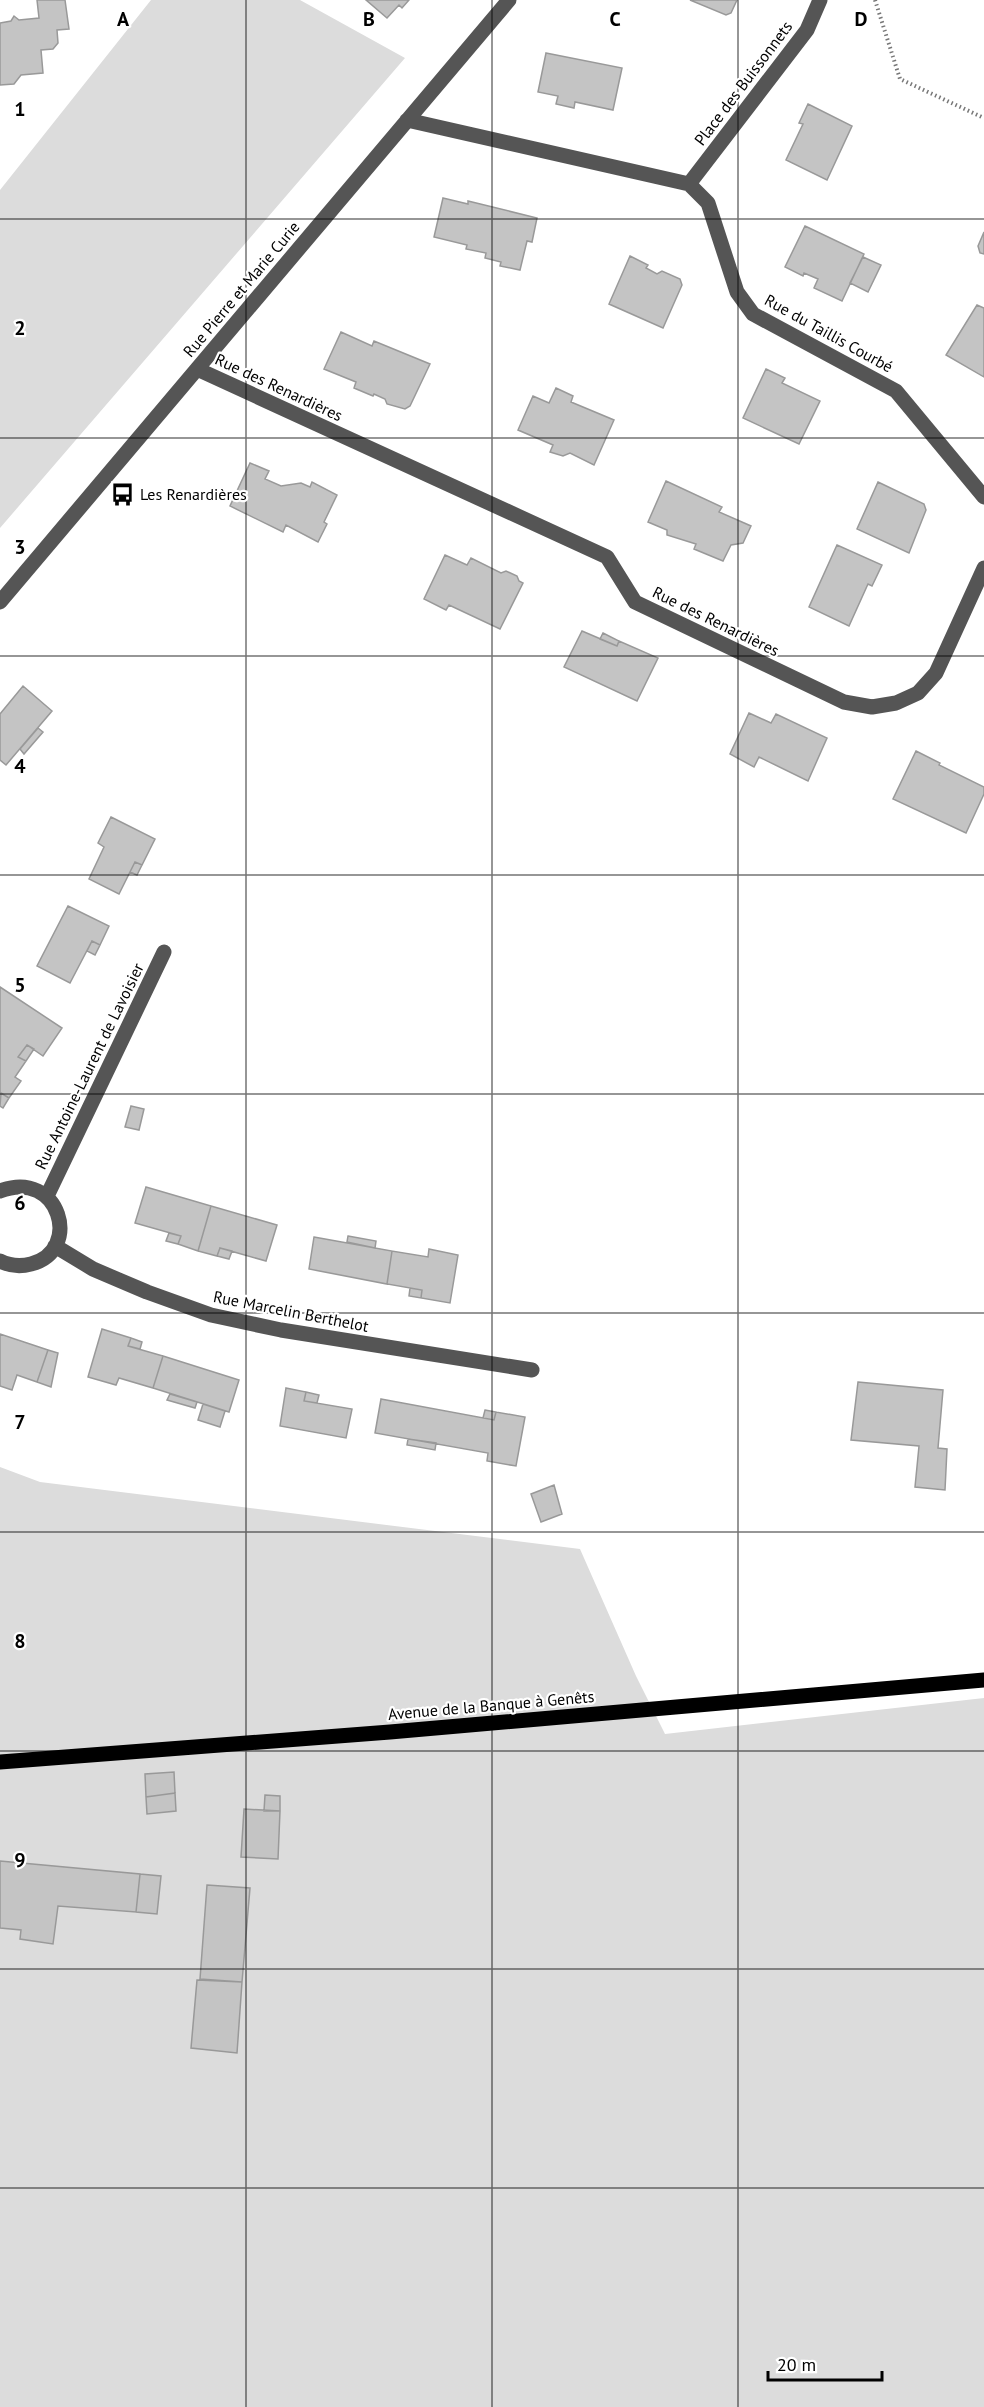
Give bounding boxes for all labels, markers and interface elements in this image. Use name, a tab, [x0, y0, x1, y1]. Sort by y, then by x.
text: A	[117, 6, 130, 32]
text: B	[363, 6, 375, 32]
text: C	[609, 6, 621, 32]
text: D	[855, 6, 868, 32]
street label: Place des Buissonnets	[690, 17, 796, 149]
text: 1	[14, 96, 26, 122]
street label: Rue Pierre et Marie Curie	[178, 217, 304, 361]
street label: Rue du Taillis Courbé	[761, 289, 897, 377]
text: 2	[14, 315, 26, 341]
street label: Rue des Renardières	[212, 349, 346, 425]
bus stop icon: Les Renardières	[109, 481, 135, 507]
place label: Les Renardières	[140, 484, 247, 504]
text: 3	[14, 534, 26, 560]
street label: Rue des Renardières	[649, 582, 783, 660]
text: 4	[14, 753, 26, 779]
street label: Rue Antoine-Laurent de Lavoisier	[30, 959, 148, 1172]
text: 5	[14, 972, 26, 998]
text: 6	[14, 1190, 26, 1216]
street label: Rue Marcelin Berthelot	[212, 1286, 371, 1336]
text: 7	[14, 1409, 26, 1435]
text: 8	[14, 1628, 26, 1654]
street label: Avenue de la Banque à Genêts	[387, 1686, 595, 1724]
text: 9	[14, 1847, 26, 1873]
scale bar	[768, 2344, 882, 2382]
text: 20 m	[777, 2353, 816, 2376]

